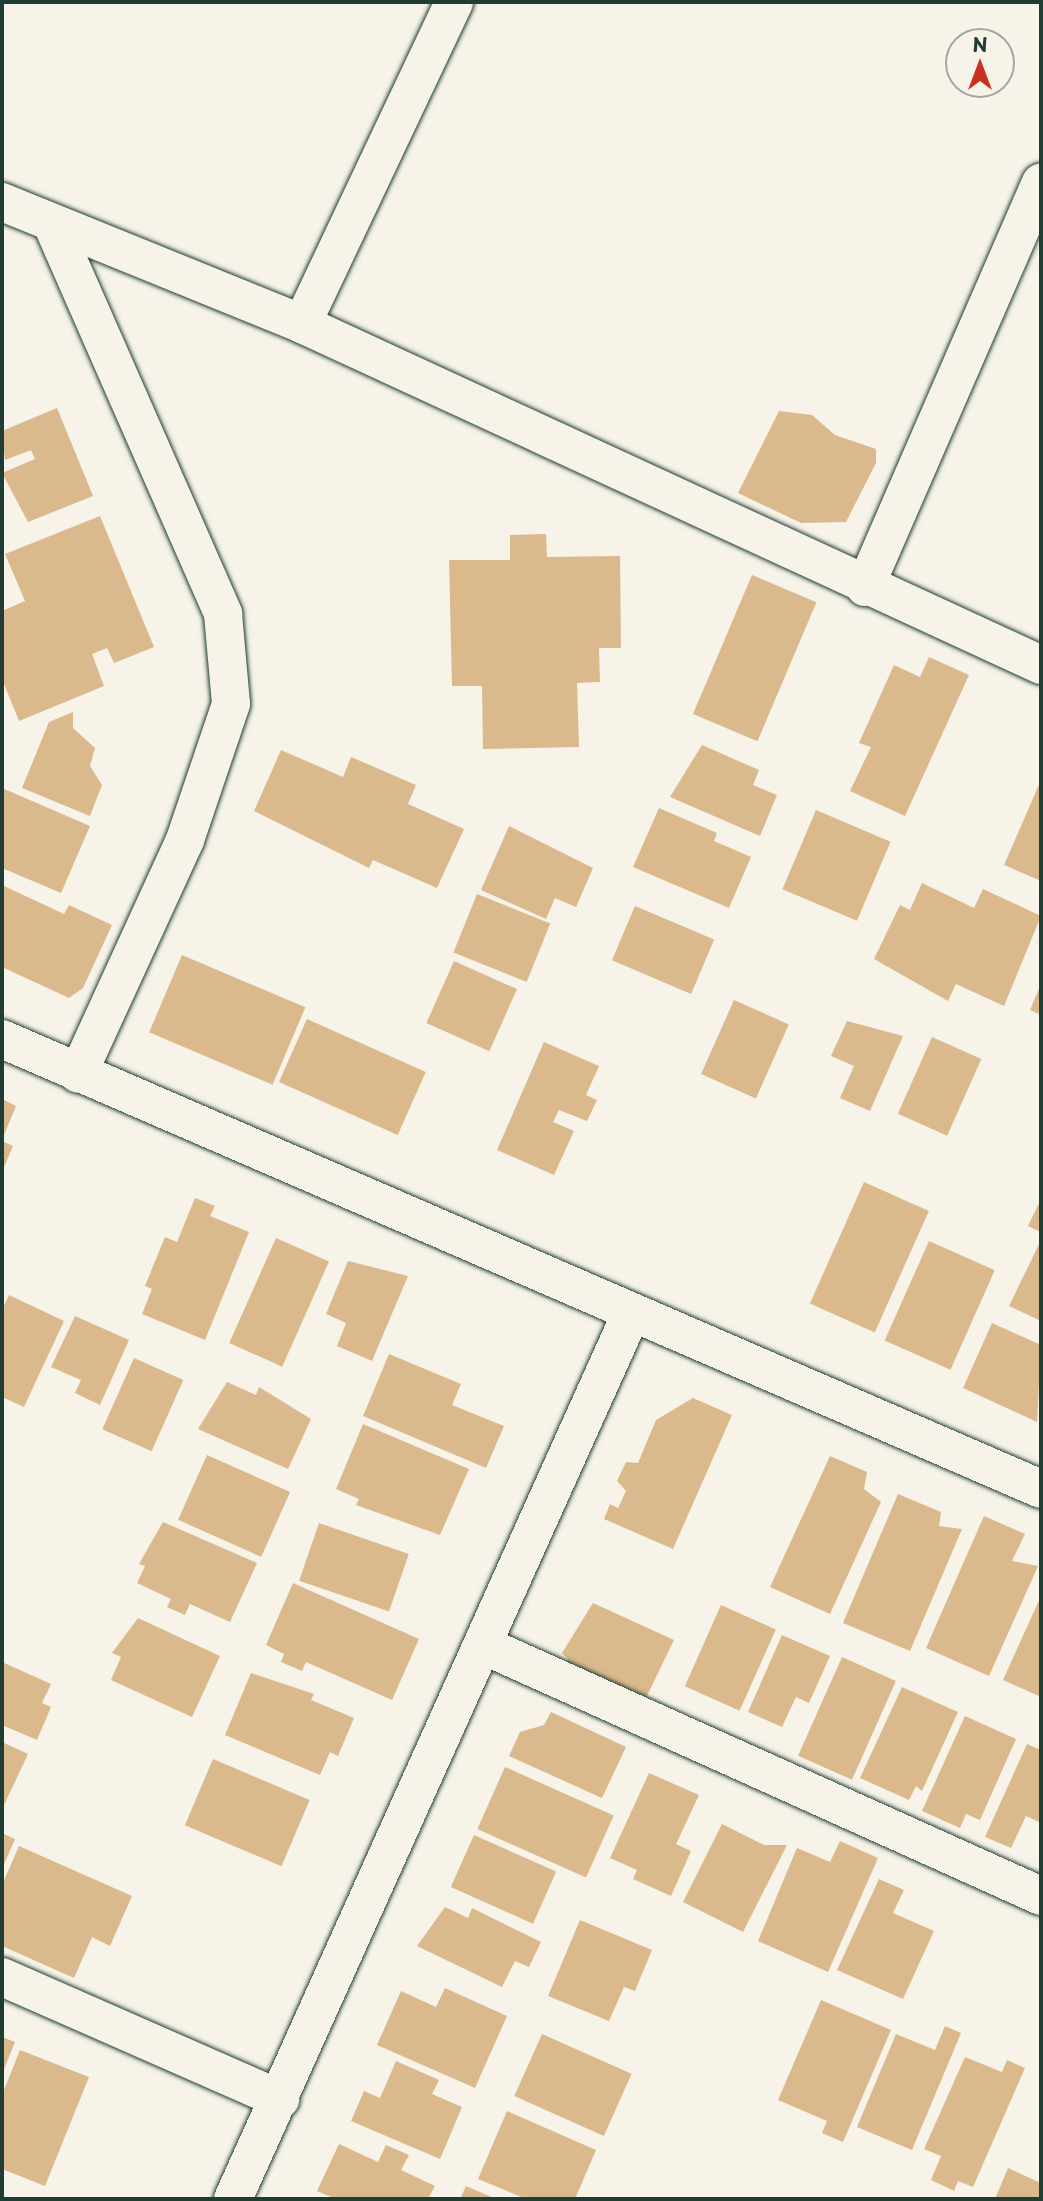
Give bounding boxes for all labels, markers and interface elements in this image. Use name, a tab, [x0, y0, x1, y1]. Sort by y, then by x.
north arrow	[945, 28, 1015, 98]
text: N	[972, 30, 988, 58]

